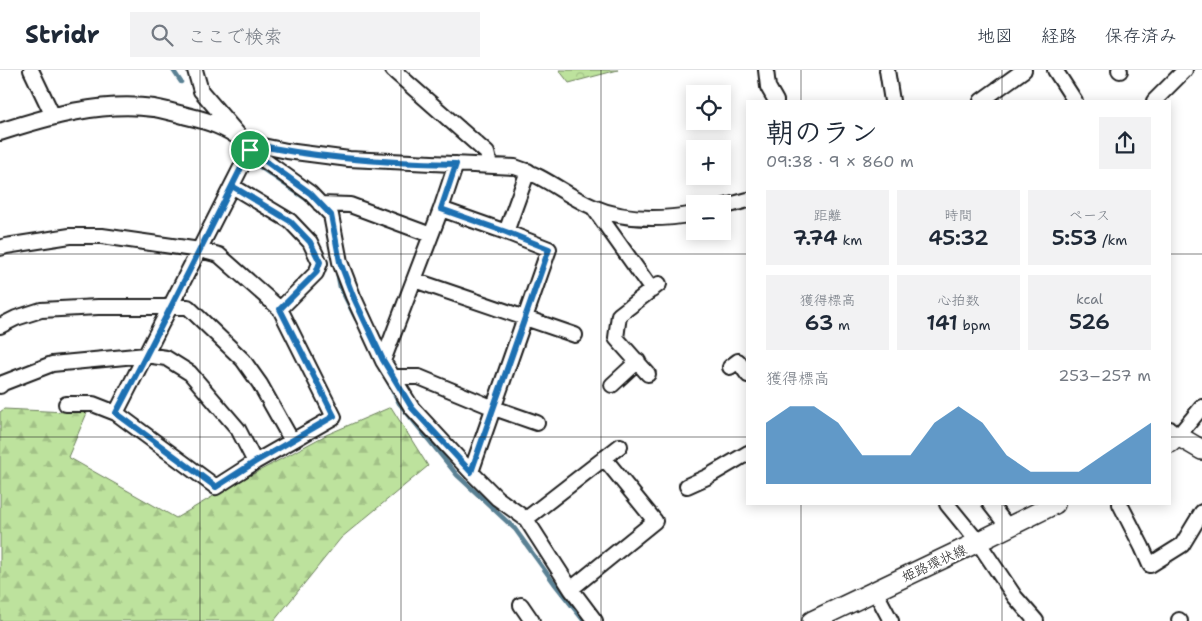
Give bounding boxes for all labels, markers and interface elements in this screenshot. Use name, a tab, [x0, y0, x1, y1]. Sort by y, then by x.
search box	[130, 12, 480, 57]
text: Stridr	[25, 19, 100, 51]
icon: search	[148, 21, 176, 49]
text: ここで検索	[188, 24, 283, 49]
text: 地図	[977, 24, 1013, 48]
text: 経路	[1041, 24, 1077, 48]
text: 保存済み	[1105, 24, 1177, 48]
map controls	[686, 85, 731, 240]
button: locate	[686, 85, 731, 130]
text: 朝のラン	[766, 113, 878, 151]
button: share	[1099, 117, 1151, 169]
pin	[229, 129, 271, 171]
icon: arrive	[236, 136, 264, 164]
button: +	[686, 140, 731, 185]
text: 09:38 · 9 × 860 m	[766, 151, 914, 172]
button: −	[686, 195, 731, 240]
text: 距離	[814, 206, 842, 224]
text: 時間	[945, 206, 973, 224]
text: ペース	[1069, 206, 1110, 224]
text: 7.74	[793, 224, 838, 252]
text: 45:32	[928, 224, 989, 252]
text: 5:53	[1052, 224, 1098, 252]
text: km	[838, 231, 862, 249]
text: /km	[1098, 231, 1127, 249]
text: kcal	[1076, 290, 1103, 308]
text: 獲得標高	[800, 291, 856, 309]
text: 心拍数	[938, 291, 980, 309]
text: 526	[1069, 308, 1110, 336]
text: 63	[805, 309, 833, 337]
text: 141	[926, 309, 958, 337]
text: m	[833, 316, 850, 334]
text: bpm	[958, 316, 991, 334]
text: 253–257 m	[1058, 365, 1151, 386]
text: 獲得標高	[766, 368, 830, 389]
street label: 姫路環状線	[898, 540, 970, 586]

